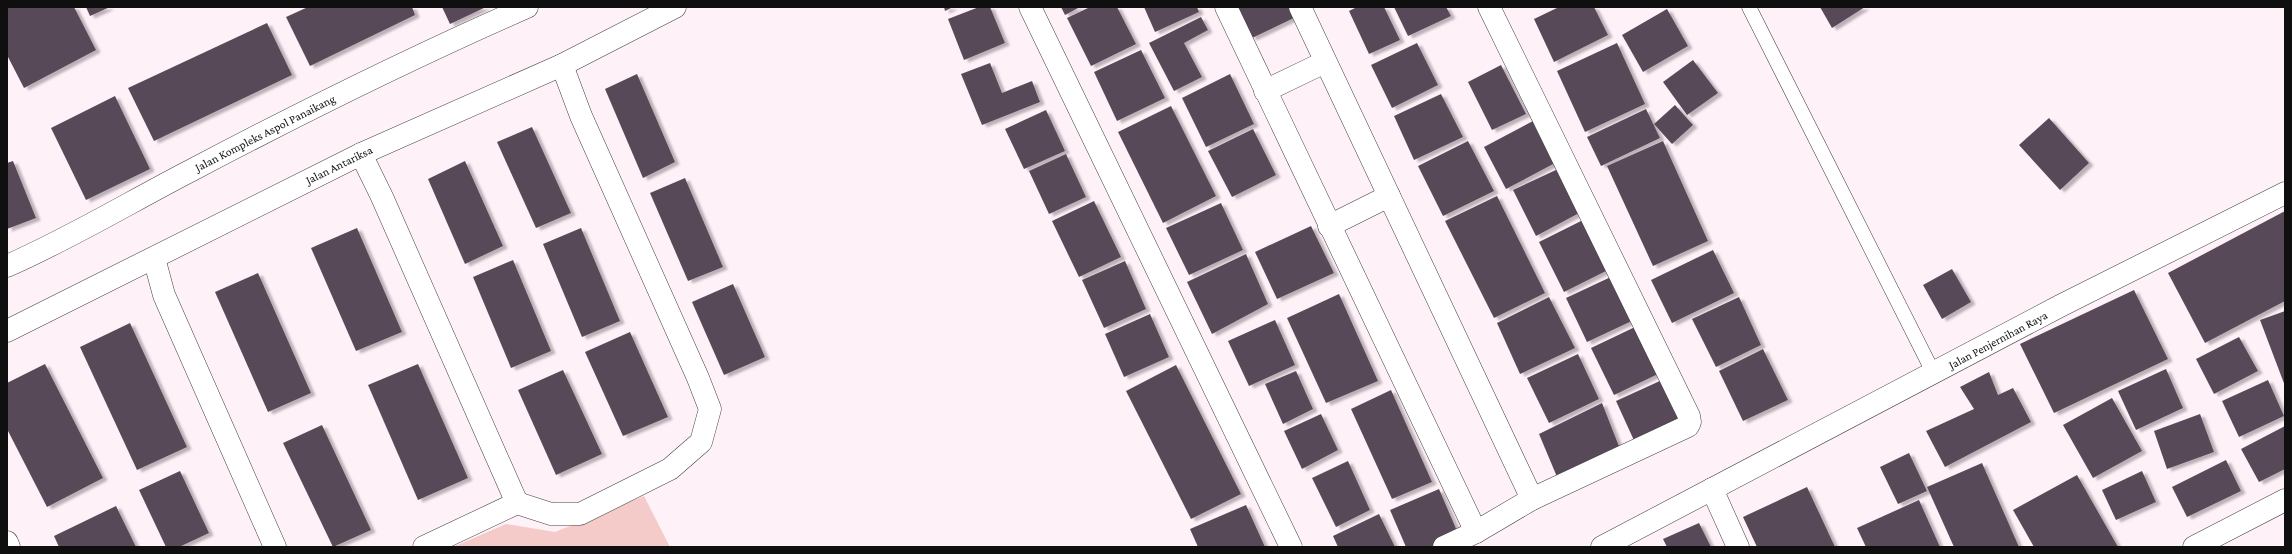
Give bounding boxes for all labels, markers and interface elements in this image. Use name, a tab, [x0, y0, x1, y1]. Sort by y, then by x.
street label: Jalan Kompleks Aspol Panaikang	[192, 91, 338, 175]
street label: Jalan Antariksa	[302, 143, 375, 188]
street label: Jalan Penjernihan Raya	[1945, 308, 2050, 372]

